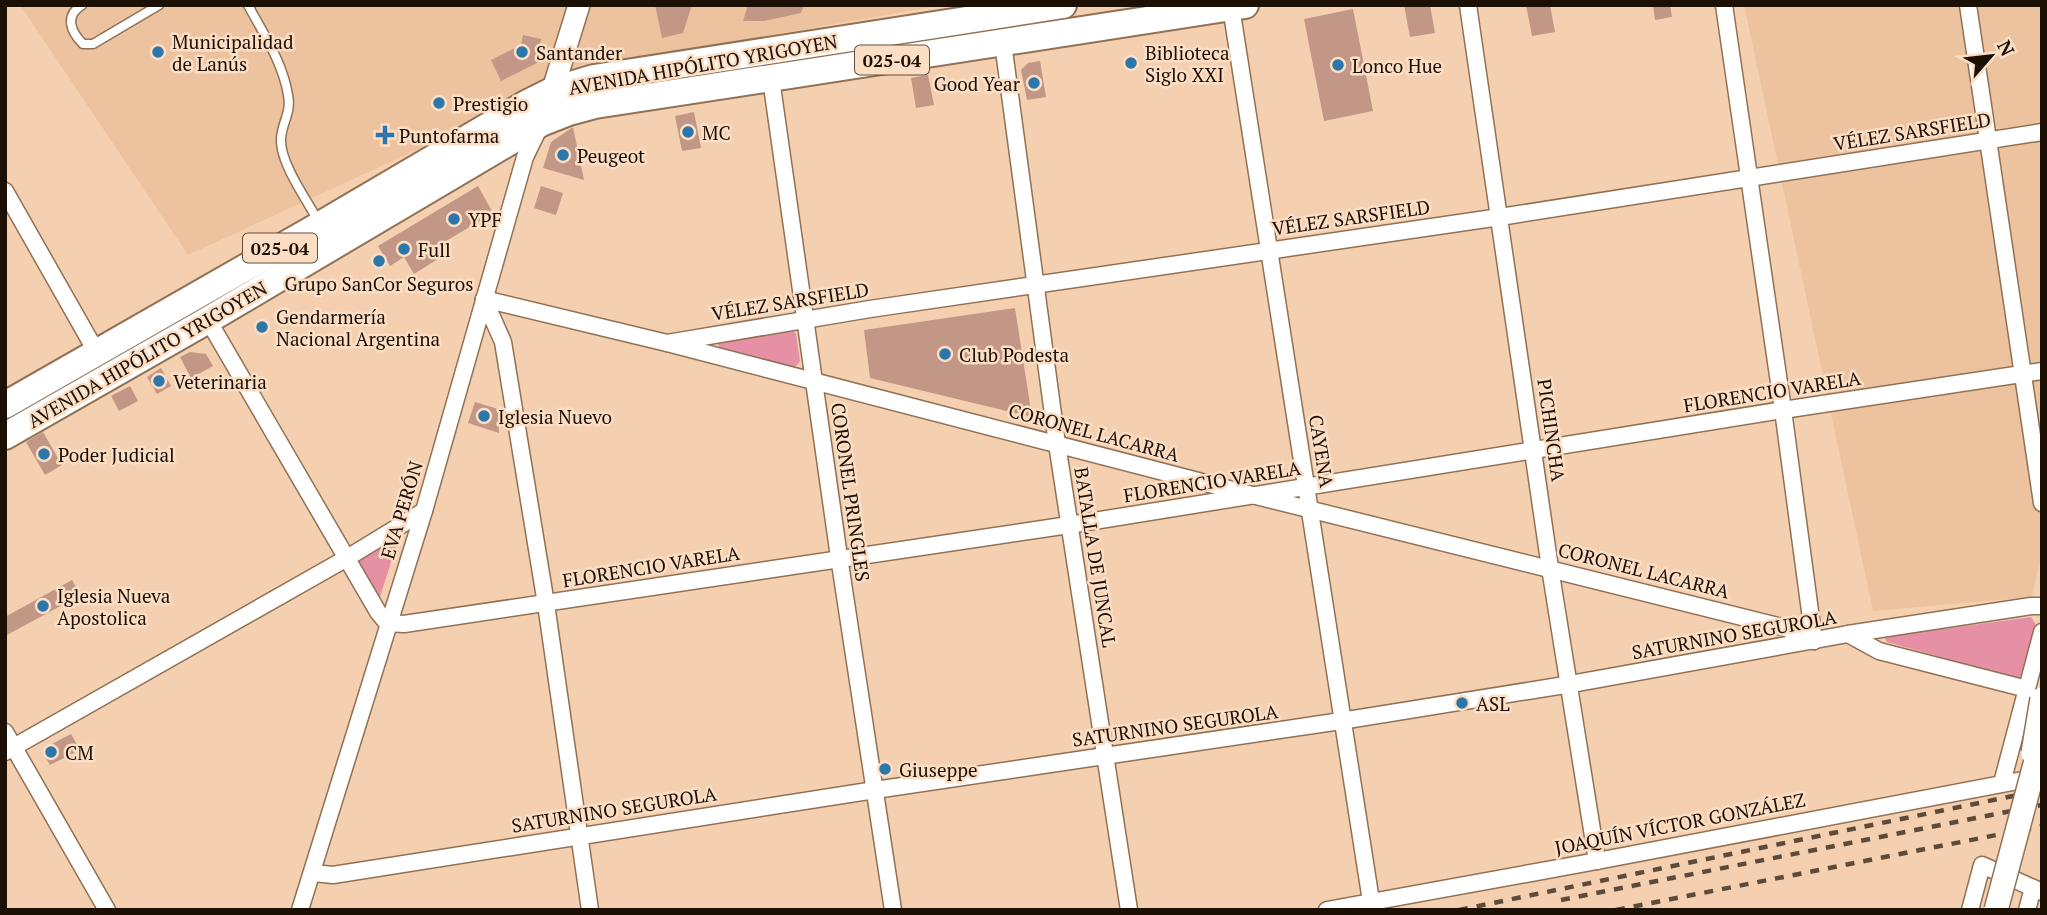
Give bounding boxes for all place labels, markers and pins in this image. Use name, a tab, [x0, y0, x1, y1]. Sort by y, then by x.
place label: Municipalidad de Lanús	[172, 29, 294, 76]
place label: Santander	[536, 40, 623, 65]
place label: Biblioteca Siglo XXI	[1145, 40, 1230, 87]
marker: Municipalidad de Lanús	[150, 44, 166, 60]
marker: Santander	[514, 44, 530, 60]
place label: Lonco Hue	[1352, 53, 1442, 78]
marker: Biblioteca Siglo XXI	[1123, 55, 1139, 71]
marker: Lonco Hue	[1330, 57, 1346, 73]
place label: Good Year	[934, 71, 1021, 96]
marker: Good Year	[1026, 75, 1042, 91]
place label: Prestigio	[453, 91, 528, 116]
marker: Prestigio	[431, 95, 447, 111]
place label: MC	[702, 120, 731, 145]
place label: Puntofarma	[399, 123, 500, 148]
marker: MC	[680, 124, 696, 140]
marker: Puntofarma	[377, 127, 393, 143]
place label: Peugeot	[577, 143, 645, 168]
marker: Peugeot	[555, 147, 571, 163]
place label: YPF	[468, 207, 502, 232]
marker: YPF	[446, 211, 462, 227]
place label: Full	[418, 237, 451, 262]
marker: Full	[396, 241, 412, 257]
marker: Grupo SanCor Seguros	[371, 253, 387, 269]
place label: Grupo SanCor Seguros	[284, 271, 474, 296]
place label: Gendarmería Nacional Argentina	[276, 304, 441, 351]
marker: Gendarmería Nacional Argentina	[254, 319, 270, 335]
place label: Club Podesta	[959, 342, 1069, 367]
marker: Club Podesta	[937, 346, 953, 362]
place label: Veterinaria	[173, 369, 267, 394]
marker: Veterinaria	[151, 373, 167, 389]
place label: Iglesia Nuevo	[498, 404, 612, 429]
marker: Iglesia Nuevo	[476, 408, 492, 424]
place label: Poder Judicial	[58, 442, 175, 467]
marker: Poder Judicial	[36, 446, 52, 462]
place label: Iglesia Nueva Apostolica	[57, 583, 171, 630]
marker: Iglesia Nueva Apostolica	[35, 598, 51, 614]
place label: ASL	[1476, 691, 1510, 716]
marker: ASL	[1454, 695, 1470, 711]
place label: CM	[65, 740, 94, 765]
marker: CM	[43, 744, 59, 760]
place label: Giuseppe	[899, 757, 978, 782]
marker: Giuseppe	[877, 761, 893, 777]

